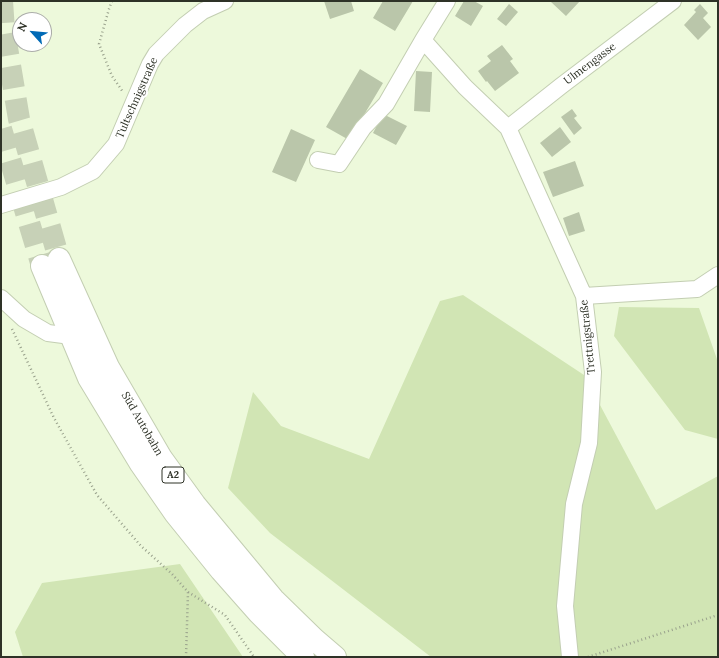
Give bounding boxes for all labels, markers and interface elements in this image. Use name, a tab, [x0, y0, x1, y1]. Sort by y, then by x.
north arrow	[12, 12, 52, 52]
text: N	[14, 20, 30, 34]
street label: Ulmengasse	[561, 40, 619, 88]
street label: Tultschnigstraße	[113, 55, 161, 141]
street label: Trettnigstraße	[578, 299, 598, 375]
street label: Süd Autobahn	[118, 390, 166, 458]
road number: A2	[162, 467, 184, 483]

